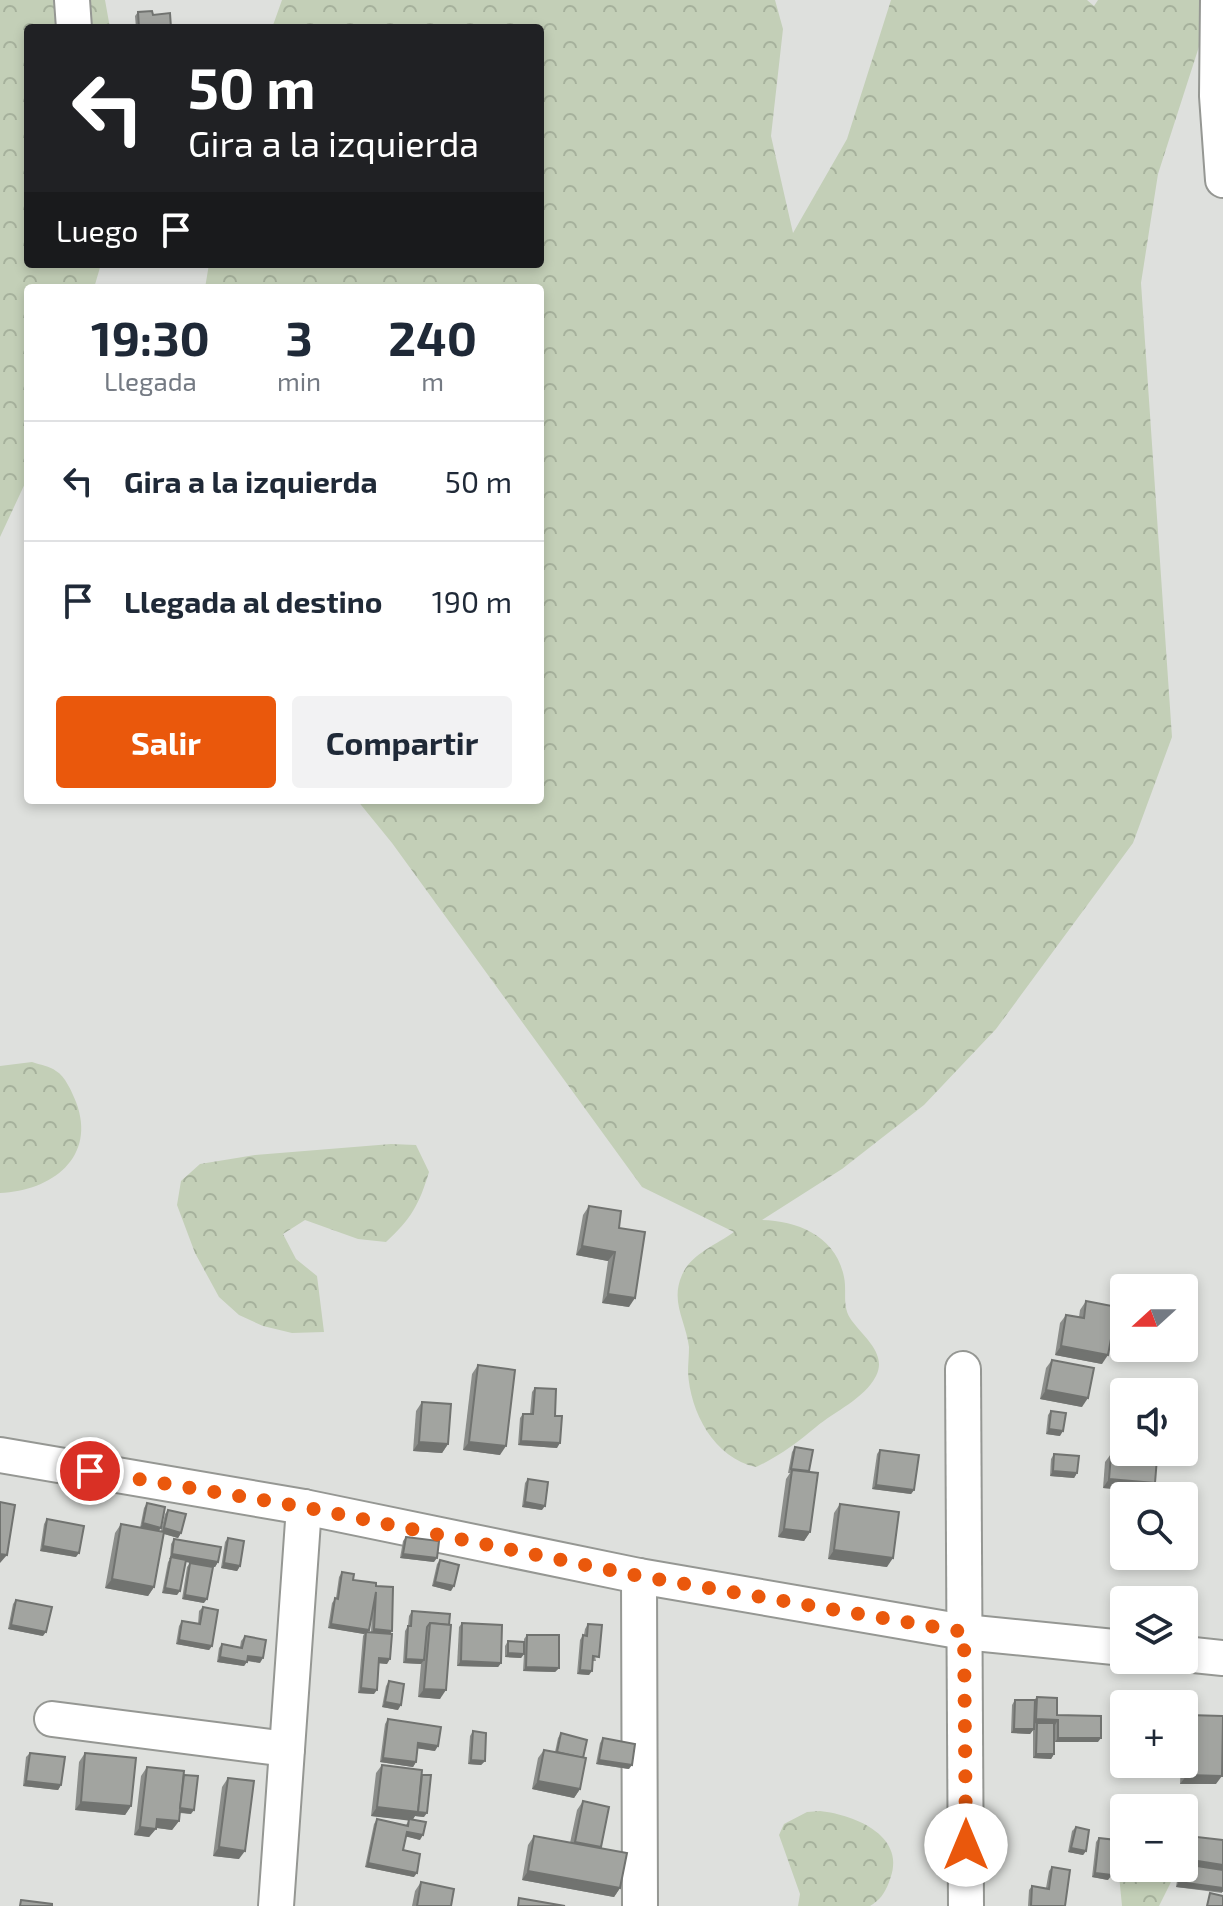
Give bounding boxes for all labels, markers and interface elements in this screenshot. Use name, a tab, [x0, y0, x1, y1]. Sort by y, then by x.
text: 50 m	[188, 53, 316, 120]
icon: left	[56, 56, 160, 160]
text: Gira a la izquierda	[188, 121, 479, 164]
icon: arrive	[154, 208, 198, 252]
text: Luego	[56, 212, 138, 248]
text: 19:30	[91, 308, 210, 366]
text: 3	[285, 308, 313, 366]
text: 240	[388, 308, 477, 366]
text: Llegada	[104, 365, 197, 396]
text: min	[277, 365, 321, 396]
text: m	[421, 365, 444, 396]
icon: left	[56, 459, 100, 503]
text: Gira a la izquierda	[124, 463, 378, 499]
text: 50 m	[445, 463, 512, 499]
icon: arrive	[56, 579, 100, 623]
text: Llegada al destino	[124, 583, 383, 619]
text: 190 m	[432, 583, 512, 619]
button: Salir	[56, 696, 276, 788]
button: Compartir	[292, 696, 512, 788]
north arrow	[1110, 1274, 1198, 1362]
map controls	[1110, 1274, 1198, 1882]
button: sound	[1110, 1378, 1198, 1466]
pin	[56, 1437, 124, 1505]
icon: arrive	[68, 1449, 112, 1493]
button: search	[1110, 1482, 1198, 1570]
button: layers	[1110, 1586, 1198, 1674]
button: +	[1110, 1690, 1198, 1778]
button: −	[1110, 1794, 1198, 1882]
position arrow	[924, 1803, 1008, 1887]

